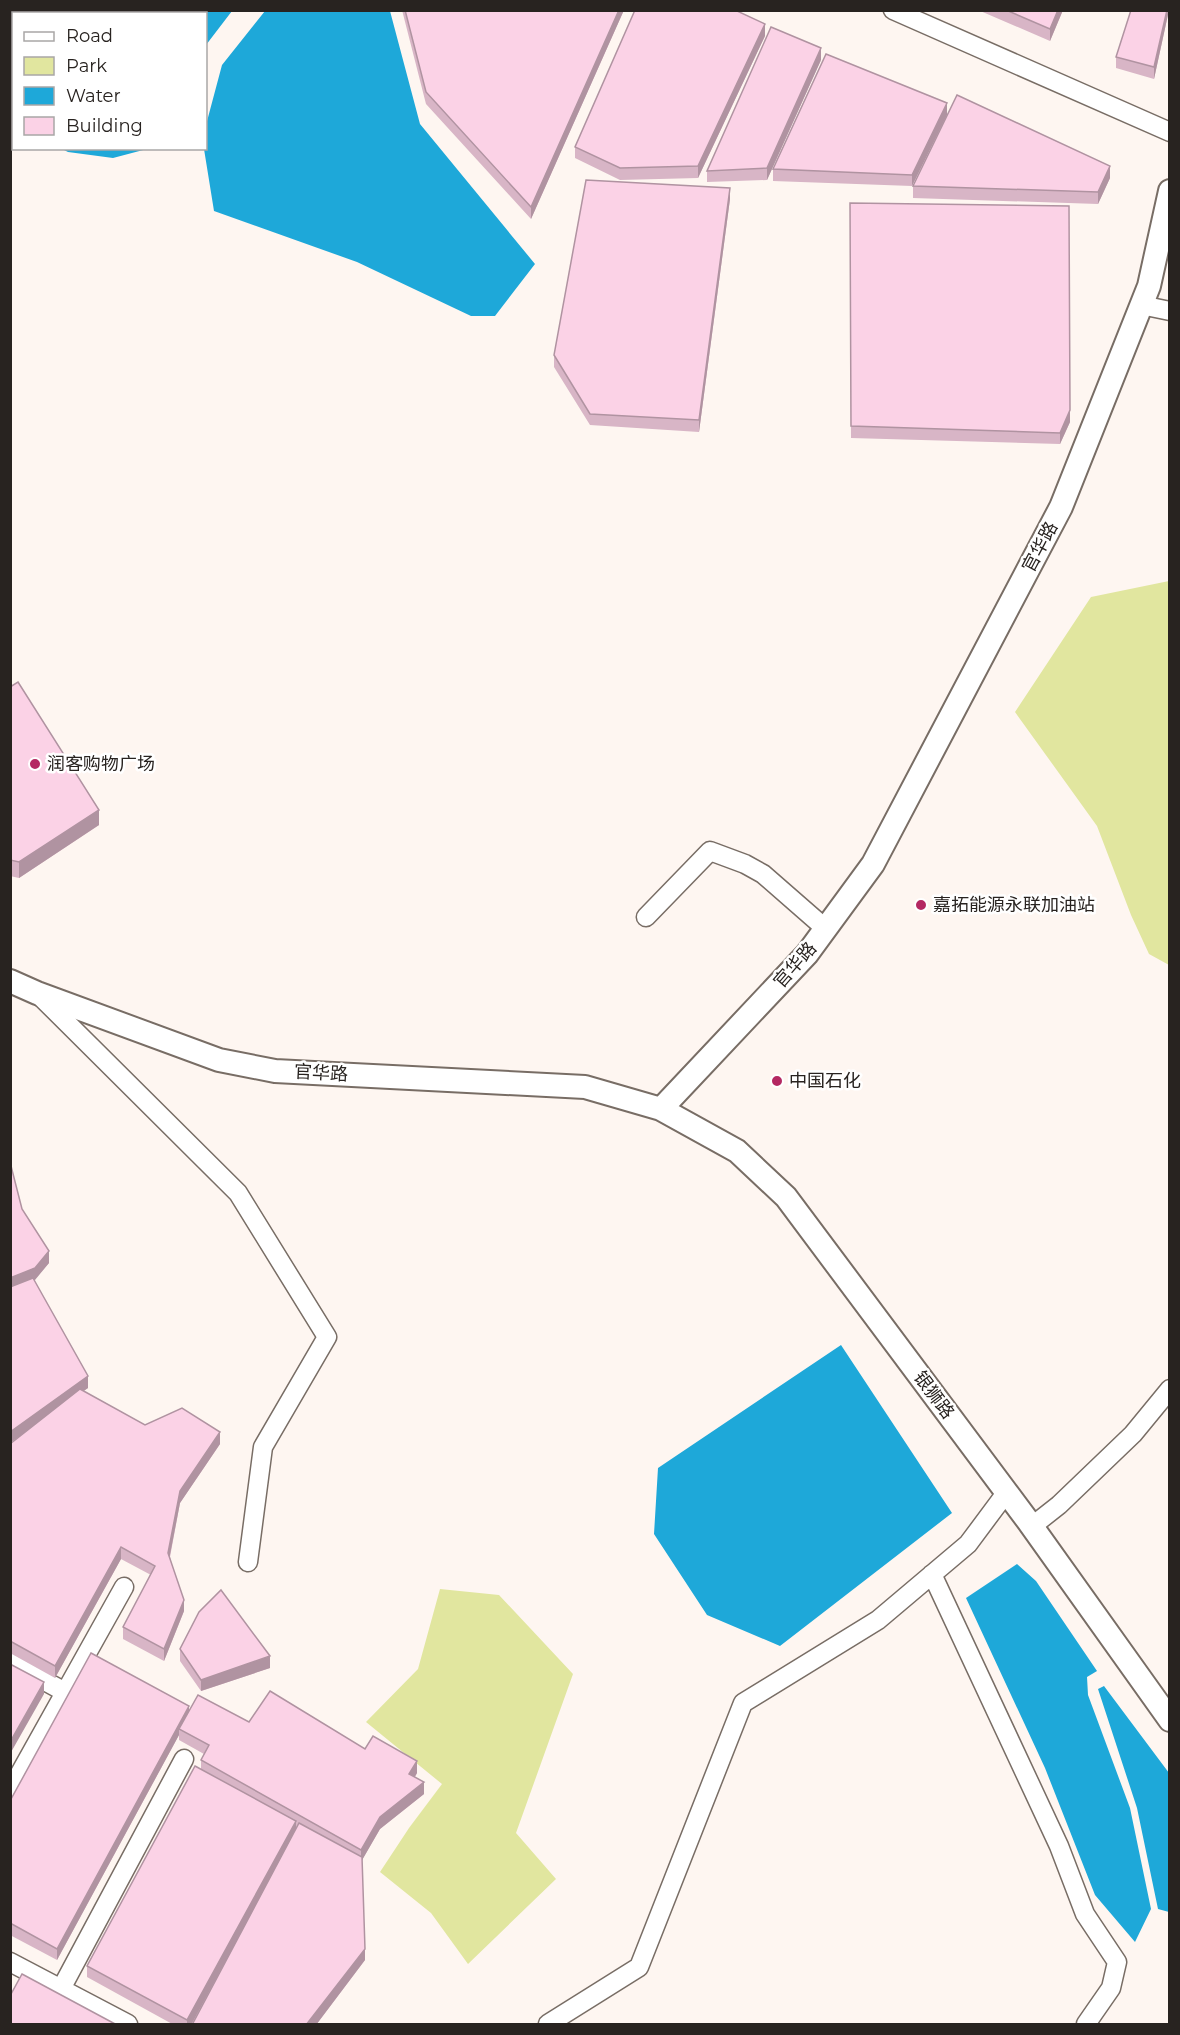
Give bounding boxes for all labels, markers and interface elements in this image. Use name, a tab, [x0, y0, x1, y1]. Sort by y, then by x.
legend	[12, 12, 207, 150]
text: Road	[66, 25, 113, 47]
text: Park	[66, 55, 107, 77]
text: Water	[66, 85, 121, 107]
text: Building	[66, 115, 143, 137]
street label: 官华路	[1018, 518, 1062, 576]
place label: 润客购物广场	[47, 753, 155, 775]
marker: 润客购物广场	[28, 757, 42, 771]
place label: 嘉拓能源永联加油站	[933, 894, 1095, 916]
marker: 嘉拓能源永联加油站	[914, 898, 928, 912]
street label: 官华路	[769, 937, 821, 993]
street label: 官华路	[293, 1061, 349, 1085]
place label: 中国石化	[789, 1070, 861, 1092]
marker: 中国石化	[770, 1074, 784, 1088]
street label: 银狮路	[909, 1367, 959, 1423]

